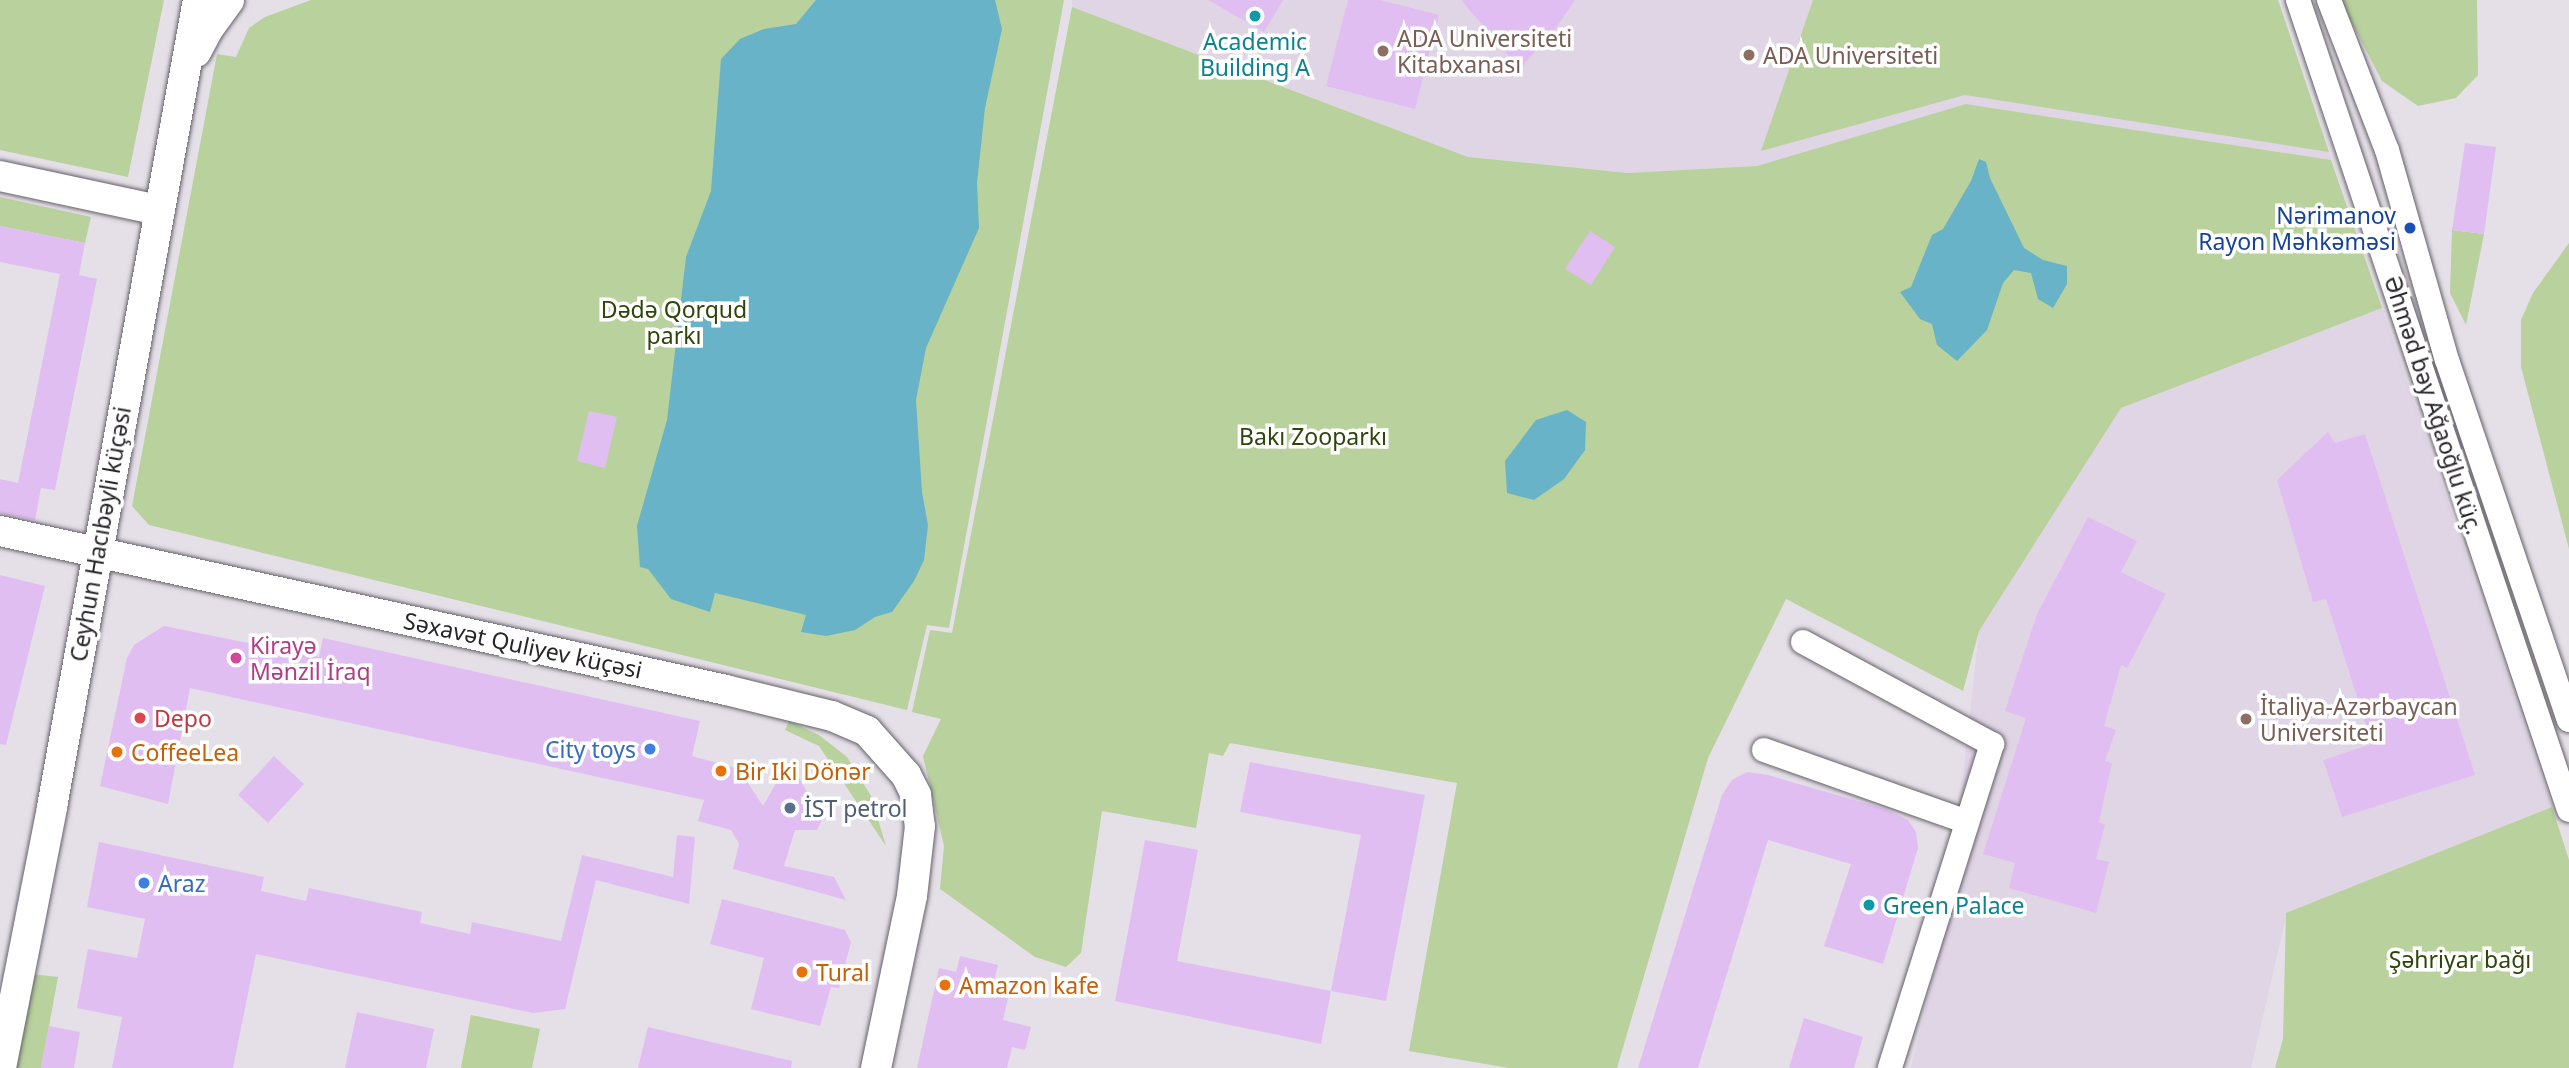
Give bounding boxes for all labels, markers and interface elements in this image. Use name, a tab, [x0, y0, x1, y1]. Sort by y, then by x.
marker: Academic Building A	[1247, 8, 1263, 24]
place label: ADA Universiteti Kitabxanası	[1397, 24, 1572, 78]
place label: Academic Building A	[1200, 27, 1310, 81]
place label: ADA Universiteti	[1763, 41, 1938, 69]
marker: ADA Universiteti Kitabxanası	[1375, 43, 1391, 59]
marker: ADA Universiteti	[1741, 47, 1757, 63]
place label: Nərimanov Rayon Məhkəməsi	[2198, 201, 2396, 255]
marker: Nərimanov Rayon Məhkəməsi	[2402, 220, 2418, 236]
street label: Əhməd bəy Ağaoğlu küç.	[2379, 272, 2489, 538]
park label: Dədə Qorqud parkı	[601, 295, 747, 349]
street label: Ceyhun Hacıbəyli küçəsi	[64, 404, 136, 664]
park label: Bakı Zooparkı	[1239, 422, 1387, 450]
street label: Səxavət Quliyev küçəsi	[401, 606, 645, 684]
place label: Kirayə Mənzil İraq	[250, 631, 371, 685]
marker: Kirayə Mənzil İraq	[228, 650, 244, 666]
place label: İtaliya-Azərbaycan Universiteti	[2260, 692, 2458, 746]
place label: Depo	[154, 704, 212, 732]
marker: Depo	[132, 710, 148, 726]
marker: İtaliya-Azərbaycan Universiteti	[2238, 711, 2254, 727]
place label: City toys	[545, 735, 636, 763]
place label: CoffeeLea	[131, 738, 239, 766]
marker: City toys	[642, 741, 658, 757]
marker: CoffeeLea	[109, 744, 125, 760]
place label: Bir Iki Dönər	[735, 757, 871, 785]
marker: Bir Iki Dönər	[713, 763, 729, 779]
place label: İST petrol	[804, 794, 907, 822]
marker: İST petrol	[782, 800, 798, 816]
place label: Araz	[158, 869, 205, 897]
marker: Araz	[136, 875, 152, 891]
place label: Green Palace	[1883, 891, 2025, 919]
marker: Green Palace	[1861, 897, 1877, 913]
park label: Şəhriyar bağı	[2389, 945, 2531, 973]
place label: Tural	[816, 958, 870, 986]
marker: Tural	[794, 964, 810, 980]
place label: Amazon kafe	[959, 971, 1099, 999]
marker: Amazon kafe	[937, 977, 953, 993]

